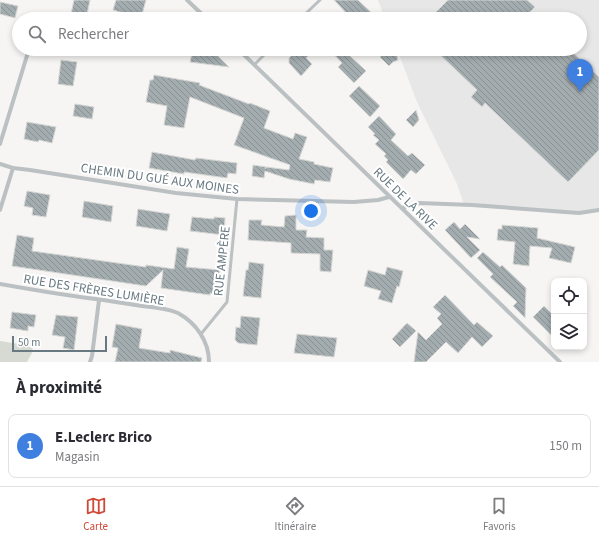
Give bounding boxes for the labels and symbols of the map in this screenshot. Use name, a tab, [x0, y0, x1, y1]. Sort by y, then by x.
pin: 1	[567, 59, 593, 92]
street label: CHEMIN DU GUÉ AUX MOINES	[80, 159, 240, 199]
street label: RUE DE LA RIVE	[369, 163, 442, 234]
your location	[301, 201, 321, 221]
street label: RUE AMPÈRE	[209, 225, 235, 297]
street label: RUE DES FRÈRES LUMIÈRE	[22, 270, 166, 310]
scale bar	[12, 334, 107, 353]

